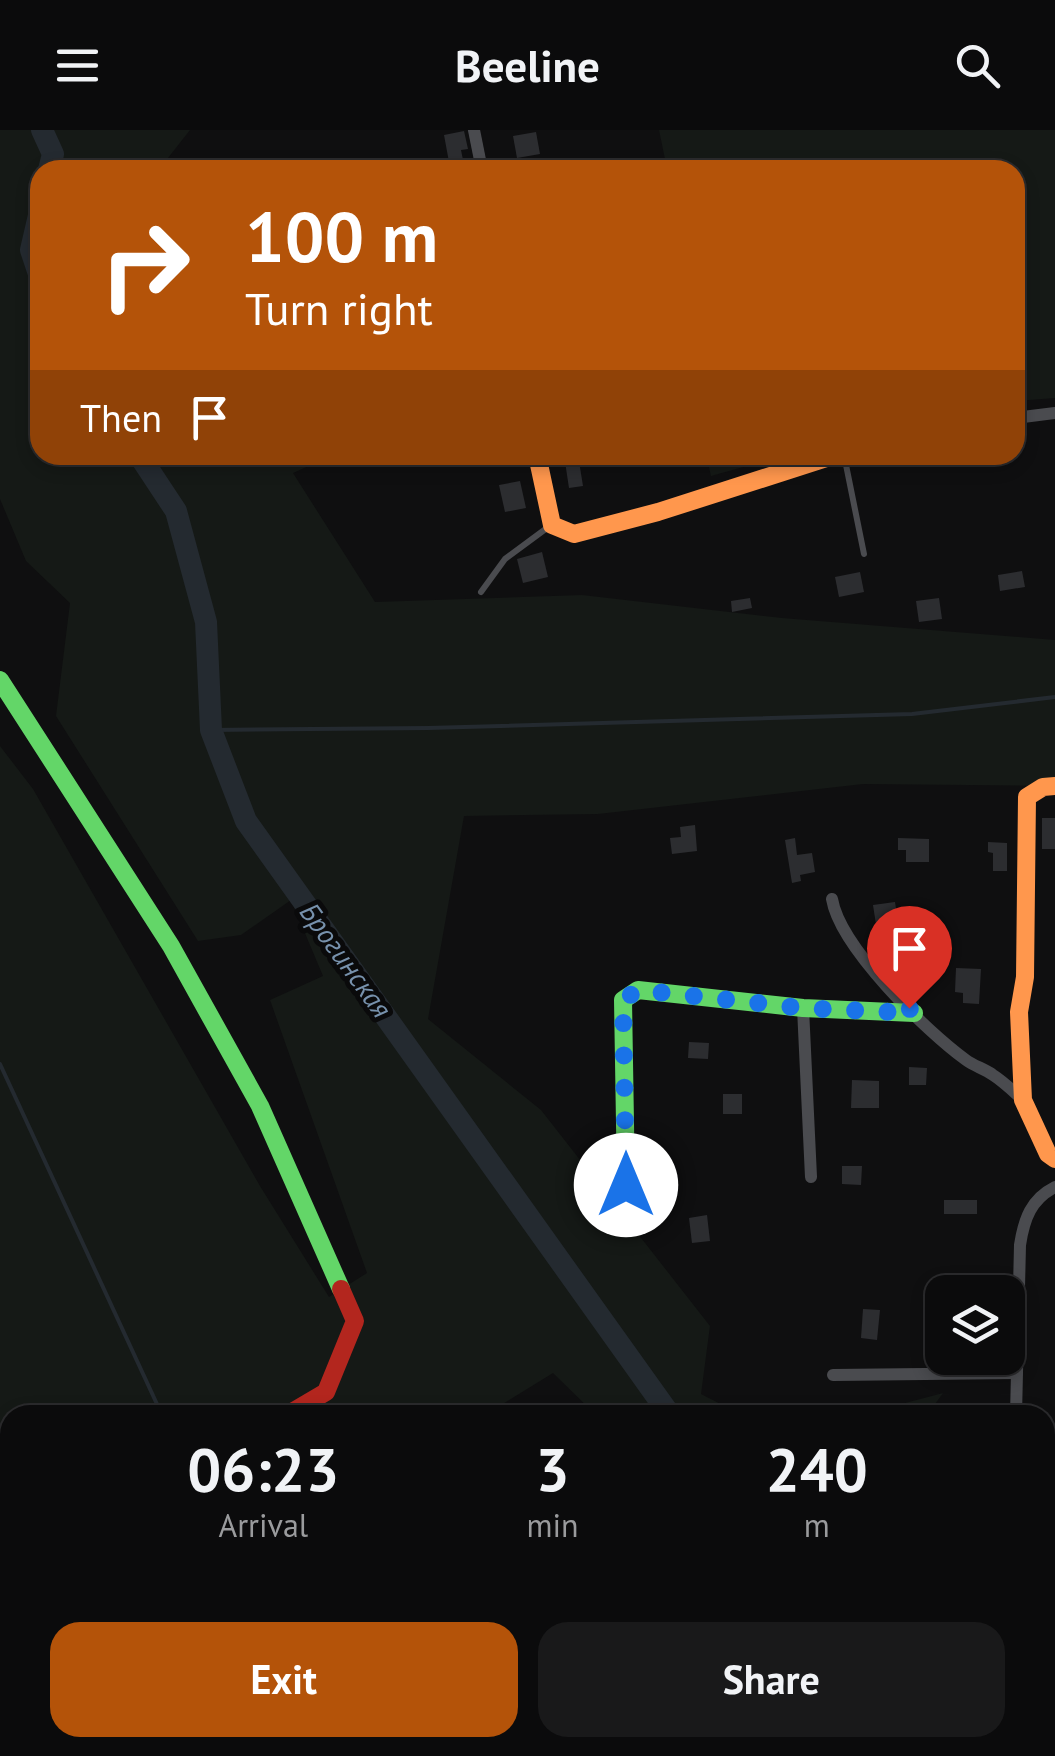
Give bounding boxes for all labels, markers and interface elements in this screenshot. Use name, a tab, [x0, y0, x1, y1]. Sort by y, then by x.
text: Beeline	[455, 36, 600, 94]
icon: menu	[50, 38, 105, 93]
icon: search	[950, 38, 1005, 93]
text: 100 m	[245, 191, 438, 281]
icon: right	[80, 200, 210, 330]
text: Turn right	[245, 279, 433, 337]
icon: arrive	[182, 390, 237, 445]
text: Then	[80, 393, 162, 442]
water label: Брогинская	[292, 895, 401, 1025]
pin	[867, 906, 952, 1009]
icon: arrive	[882, 921, 937, 976]
position arrow	[574, 1133, 678, 1237]
map controls	[925, 1275, 1025, 1375]
button: layers	[925, 1275, 1025, 1375]
text: 06:23	[187, 1430, 339, 1508]
text: 3	[536, 1430, 570, 1508]
text: 240	[766, 1430, 868, 1508]
text: Arrival	[218, 1504, 308, 1546]
text: min	[527, 1504, 579, 1546]
text: m	[804, 1504, 830, 1546]
button: Exit	[50, 1622, 518, 1737]
button: Share	[538, 1622, 1005, 1737]

